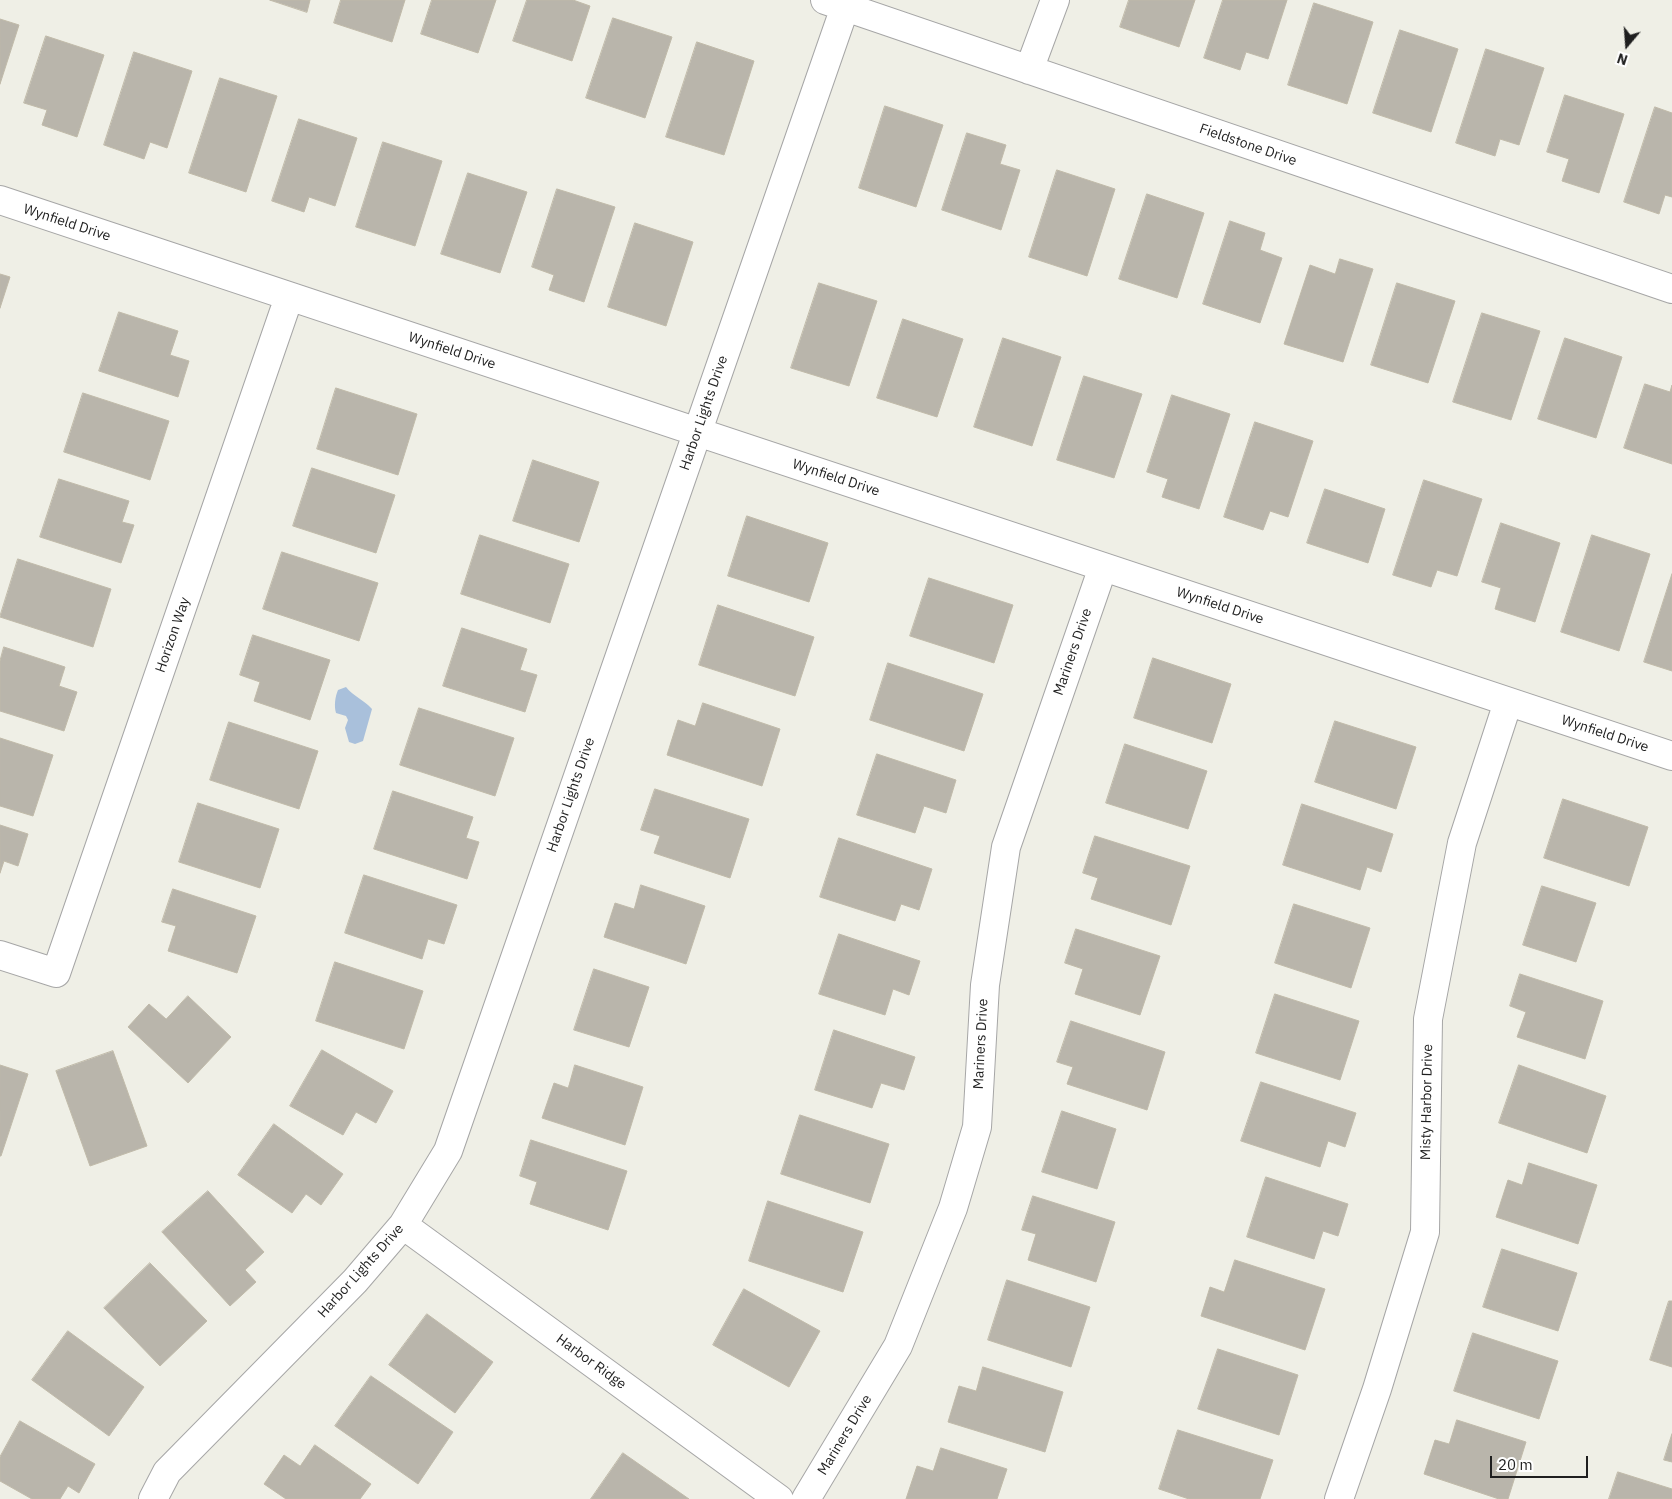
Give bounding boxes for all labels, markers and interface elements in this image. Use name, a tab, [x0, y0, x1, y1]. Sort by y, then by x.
north arrow	[1602, 20, 1652, 70]
text: N	[1615, 49, 1630, 69]
street label: Fieldstone Drive	[1197, 120, 1299, 170]
street label: Wynfield Drive	[21, 201, 113, 245]
street label: Wynfield Drive	[406, 329, 498, 373]
street label: Harbor Lights Drive	[676, 353, 732, 473]
street label: Wynfield Drive	[790, 456, 882, 500]
street label: Wynfield Drive	[1174, 584, 1266, 628]
street label: Horizon Way	[152, 595, 194, 675]
street label: Mariners Drive	[1050, 606, 1096, 698]
street label: Wynfield Drive	[1559, 712, 1651, 756]
street label: Harbor Lights Drive	[543, 735, 599, 855]
street label: Mariners Drive	[970, 998, 992, 1090]
street label: Misty Harbor Drive	[1418, 1044, 1436, 1160]
street label: Harbor Lights Drive	[315, 1221, 407, 1321]
street label: Harbor Ridge	[553, 1331, 629, 1393]
street label: Mariners Drive	[814, 1392, 876, 1478]
scale bar	[1492, 1446, 1590, 1478]
text: 20 m	[1498, 1455, 1533, 1474]

